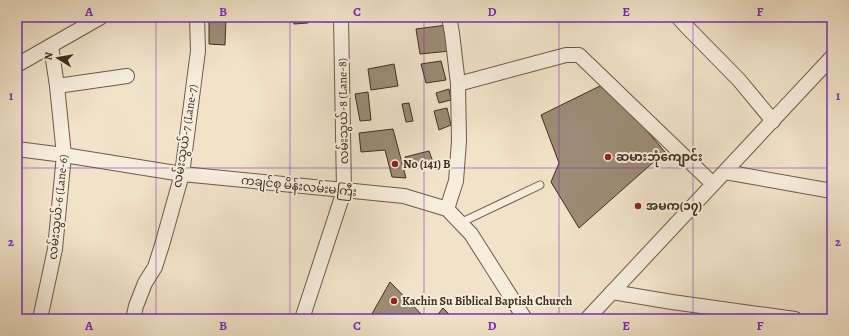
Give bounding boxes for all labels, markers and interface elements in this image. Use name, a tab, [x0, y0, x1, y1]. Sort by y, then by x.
text: A	[84, 3, 94, 20]
text: B	[219, 3, 227, 20]
text: C	[353, 3, 361, 20]
text: D	[487, 3, 497, 20]
text: E	[622, 3, 630, 20]
text: F	[757, 3, 764, 20]
north arrow	[38, 38, 78, 78]
text: N	[41, 51, 57, 62]
street label: လမ်းသွယ်-8 (Lane-8)	[333, 58, 354, 164]
street label: လမ်းသွယ်-7 (Lane-7)	[168, 83, 203, 189]
text: 1	[9, 87, 14, 104]
text: 1	[836, 87, 841, 104]
place label: ဆမားဘုံကျောင်း	[616, 147, 703, 168]
marker: ဆမားဘုံကျောင်း	[603, 152, 613, 162]
street label: လမ်းသွယ်-6 (Lane-6)	[44, 154, 73, 261]
place label: No (141) B	[403, 156, 451, 172]
marker: No (141) B	[390, 159, 400, 169]
street label: ကချင်စု မိန်းလမ်းမကြီး	[240, 171, 358, 202]
place label: အမက(၁၇)	[646, 198, 702, 216]
marker: အမက(၁၇)	[633, 201, 643, 211]
text: 2	[8, 233, 15, 250]
text: 2	[835, 233, 842, 250]
place label: Kachin Su Biblical Baptish Church	[402, 293, 573, 309]
marker: Kachin Su Biblical Baptish Church	[389, 296, 399, 306]
text: A	[84, 317, 94, 334]
text: B	[219, 317, 227, 334]
text: C	[353, 317, 361, 334]
text: D	[487, 317, 497, 334]
text: E	[622, 317, 630, 334]
text: F	[757, 317, 764, 334]

